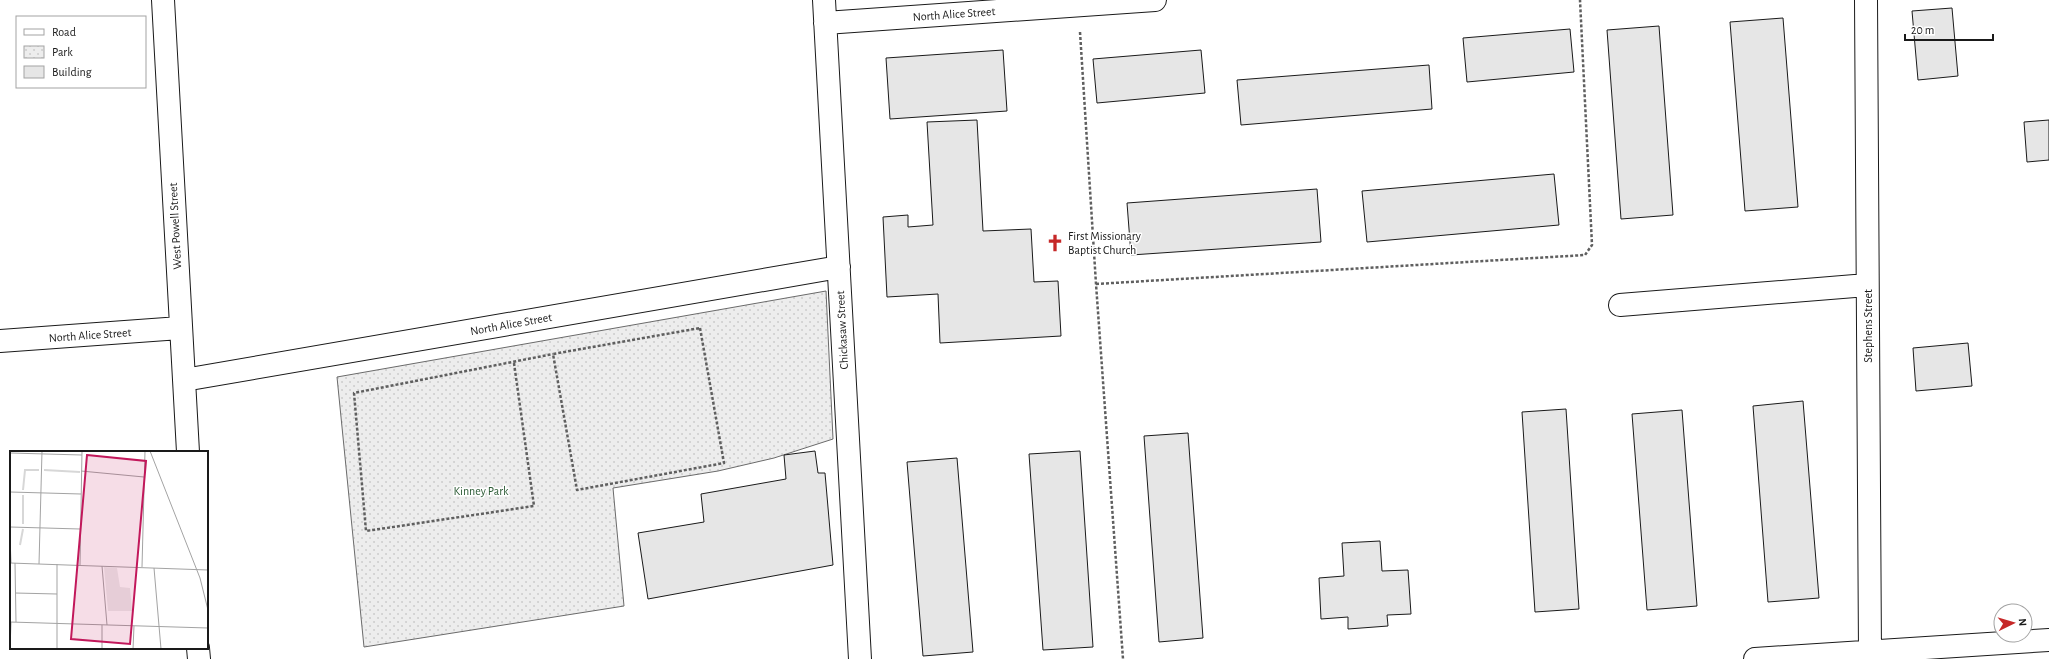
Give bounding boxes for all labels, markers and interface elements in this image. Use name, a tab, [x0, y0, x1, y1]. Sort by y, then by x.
street label: North Alice Street	[912, 5, 996, 23]
legend	[16, 16, 146, 88]
scale bar	[1905, 16, 1993, 42]
text: 20 m	[1911, 24, 1934, 36]
text: Road	[52, 26, 76, 38]
text: Park	[52, 46, 73, 58]
text: Building	[52, 66, 92, 78]
street label: West Powell Street	[167, 182, 183, 270]
place label: First Missionary Baptist Church	[1068, 230, 1141, 256]
church icon: First Missionary Baptist Church	[1045, 233, 1065, 253]
street label: Stephens Street	[1862, 289, 1874, 363]
street label: Chickasaw Street	[834, 290, 850, 370]
street label: North Alice Street	[469, 311, 553, 337]
street label: North Alice Street	[48, 326, 132, 344]
inset map	[10, 451, 208, 649]
park label: Kinney Park	[453, 485, 509, 498]
north arrow	[1993, 603, 2033, 643]
text: N	[2017, 618, 2028, 626]

